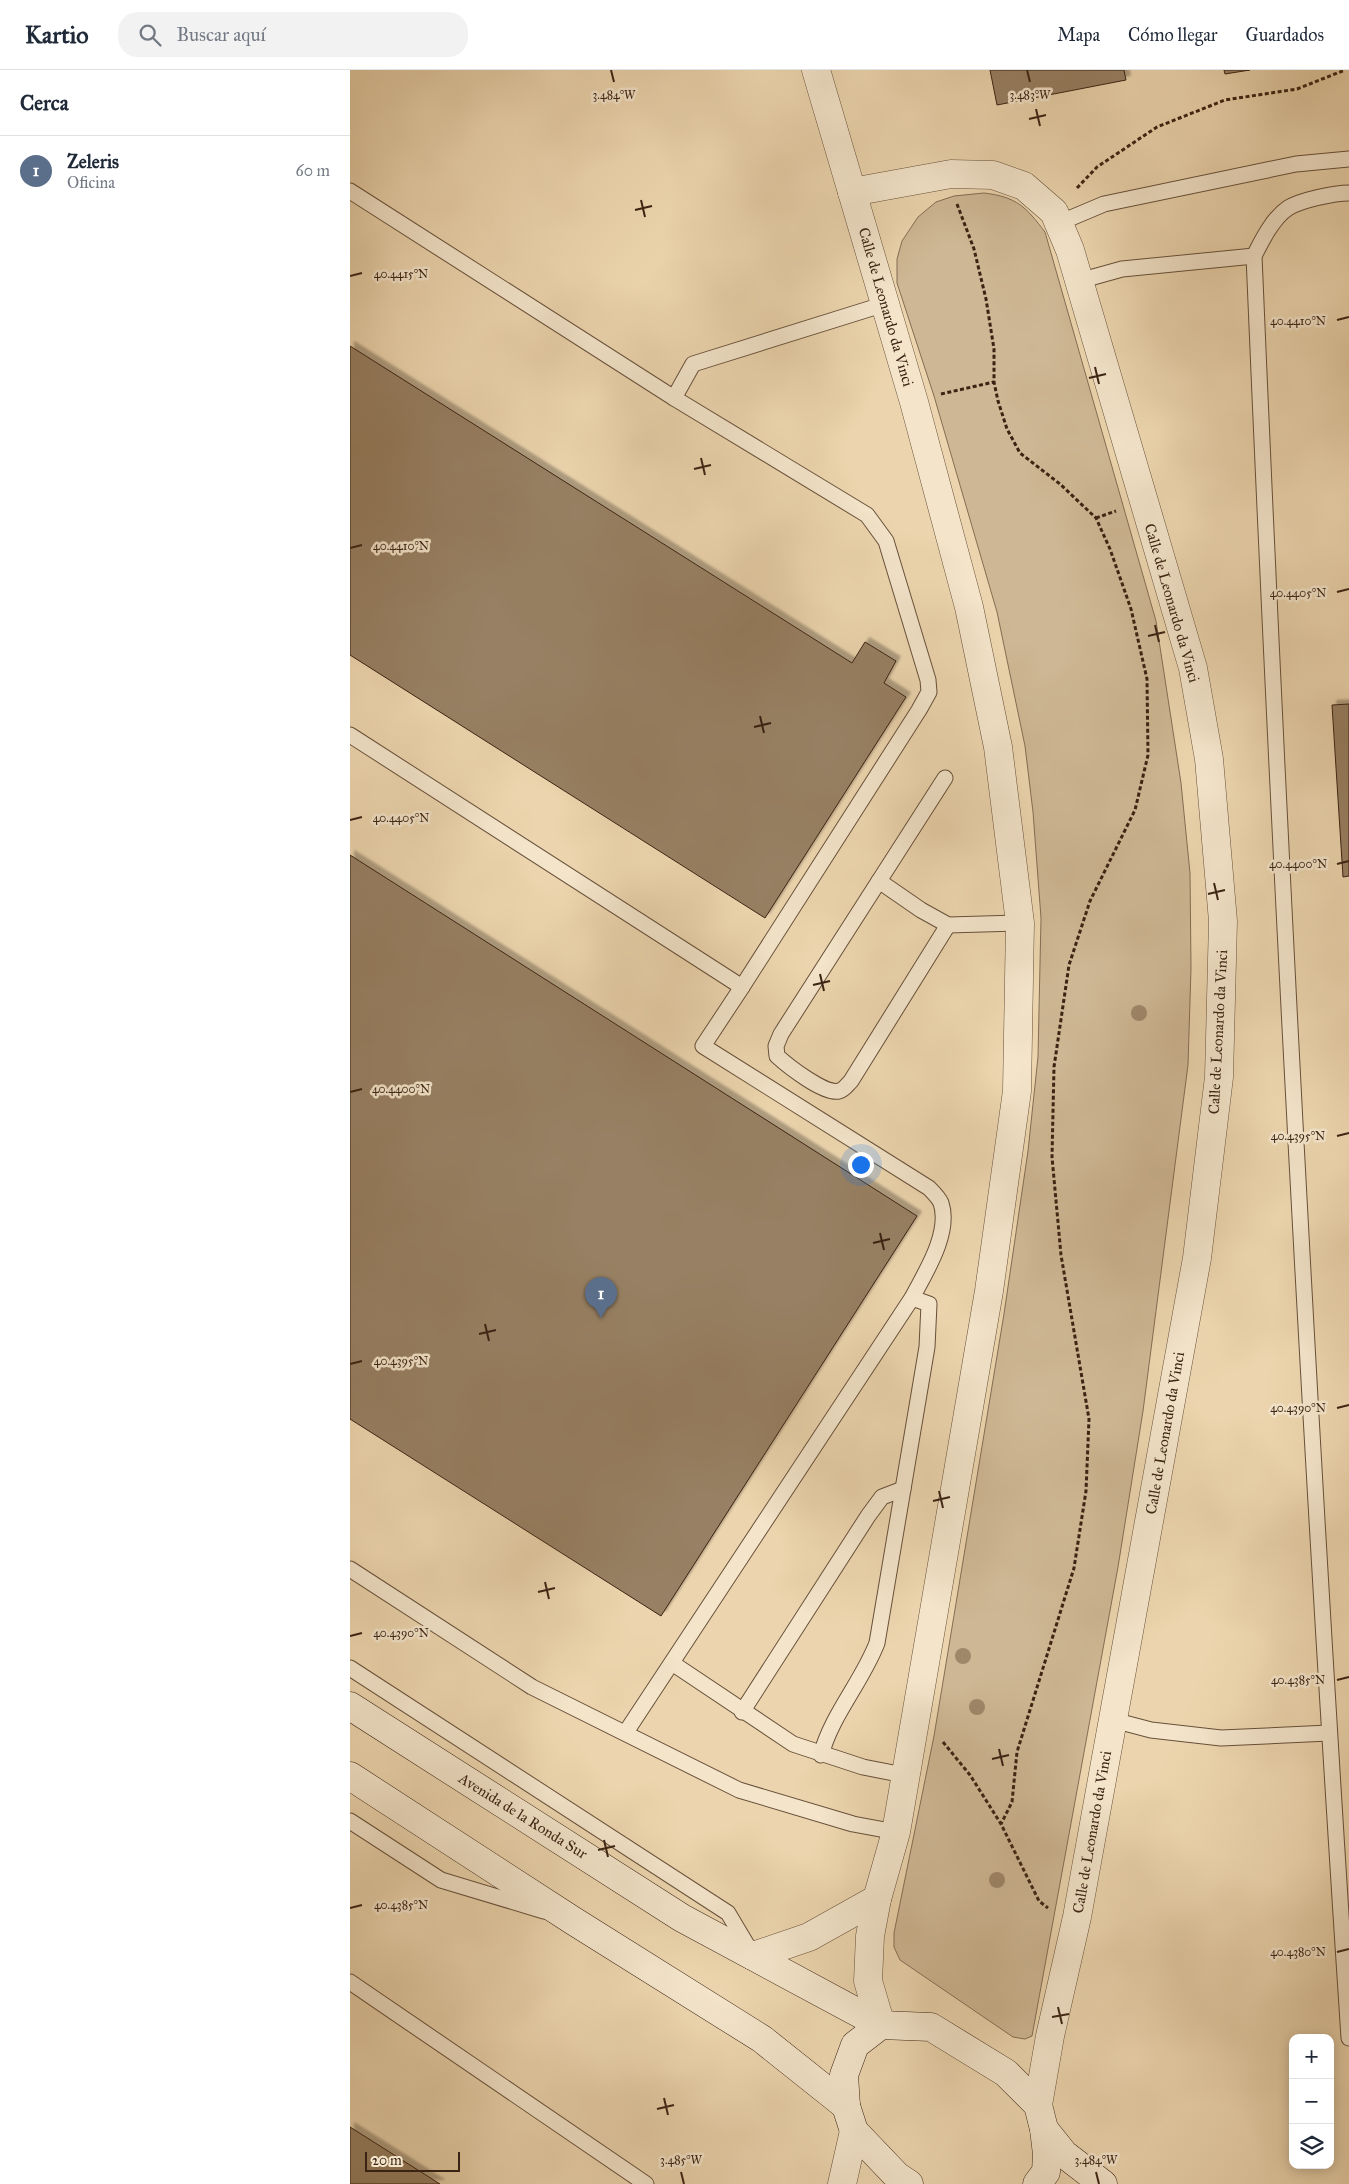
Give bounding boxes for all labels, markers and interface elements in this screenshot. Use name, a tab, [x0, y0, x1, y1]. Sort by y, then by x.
search box	[118, 12, 468, 57]
text: Kartio	[25, 20, 88, 50]
icon: search	[136, 21, 164, 49]
text: Buscar aquí	[176, 23, 266, 46]
text: Mapa	[1057, 24, 1100, 46]
text: Cómo llegar	[1128, 24, 1218, 46]
text: Guardados	[1246, 24, 1324, 46]
text: 3.484°W	[593, 88, 636, 102]
text: 3.483°W	[1009, 88, 1051, 102]
text: Cerca	[20, 90, 69, 116]
text: Zeleris	[67, 150, 119, 173]
text: 1	[33, 161, 39, 180]
text: 60 m	[296, 161, 330, 180]
text: Oficina	[67, 173, 115, 192]
street label: Calle de Leonardo da Vinci	[855, 225, 917, 389]
text: 40.4415°N	[374, 267, 428, 281]
text: 40.4410°N	[1270, 314, 1326, 328]
street label: Calle de Leonardo da Vinci	[1141, 521, 1203, 685]
text: 40.4410°N	[373, 539, 429, 553]
text: 40.4405°N	[1270, 586, 1326, 600]
text: 40.4405°N	[373, 811, 429, 825]
text: 40.4400°N	[1269, 857, 1327, 871]
street label: Calle de Leonardo da Vinci	[1205, 949, 1231, 1115]
text: 40.4400°N	[372, 1082, 430, 1096]
text: 40.4395°N	[1271, 1129, 1325, 1143]
your location	[848, 1152, 874, 1178]
pin: 1	[585, 1277, 617, 1318]
street label: Calle de Leonardo da Vinci	[1142, 1350, 1188, 1516]
text: 40.4395°N	[374, 1354, 428, 1368]
text: 40.4390°N	[1270, 1401, 1326, 1415]
text: 40.4390°N	[373, 1626, 429, 1640]
text: 40.4385°N	[1271, 1673, 1325, 1687]
street label: Calle de Leonardo da Vinci	[1069, 1749, 1115, 1915]
street label: Avenida de la Ronda Sur	[455, 1769, 591, 1863]
text: 40.4385°N	[374, 1898, 428, 1912]
text: 40.4380°N	[1270, 1945, 1326, 1959]
map controls	[1289, 2034, 1334, 2169]
button: +	[1289, 2034, 1334, 2079]
button: −	[1289, 2079, 1334, 2124]
button: layers	[1289, 2124, 1334, 2169]
scale bar	[365, 2149, 460, 2172]
text: 20 m	[372, 2152, 402, 2169]
text: 3.485°W	[660, 2153, 702, 2167]
text: 3.484°W	[1075, 2153, 1118, 2167]

